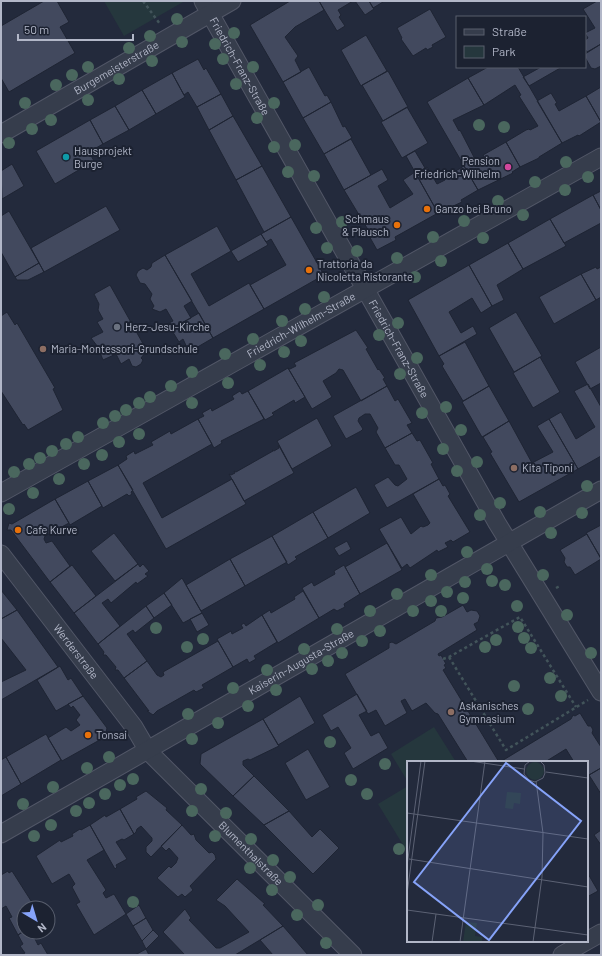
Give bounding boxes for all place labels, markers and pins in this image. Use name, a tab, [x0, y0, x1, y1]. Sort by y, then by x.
place label: Hausprojekt Burge	[74, 144, 132, 170]
marker: Hausprojekt Burge	[61, 152, 71, 162]
place label: Pension Friedrich-Wilhelm	[414, 154, 500, 180]
marker: Pension Friedrich-Wilhelm	[503, 162, 513, 172]
place label: Ganzo bei Bruno	[435, 202, 512, 215]
marker: Ganzo bei Bruno	[422, 204, 432, 214]
place label: Schmaus & Plausch	[342, 212, 389, 238]
marker: Schmaus & Plausch	[392, 220, 402, 230]
place label: Trattoria da Nicoletta Ristorante	[317, 257, 413, 283]
marker: Trattoria da Nicoletta Ristorante	[304, 265, 314, 275]
place label: Herz-Jesu-Kirche	[125, 320, 210, 333]
marker: Herz-Jesu-Kirche	[112, 322, 122, 332]
place label: Maria-Montessori-Grundschule	[51, 342, 198, 355]
marker: Maria-Montessori-Grundschule	[38, 344, 48, 354]
place label: Kita Tiponi	[522, 461, 573, 474]
marker: Kita Tiponi	[509, 463, 519, 473]
place label: Cafe Kurve	[26, 523, 78, 536]
marker: Cafe Kurve	[13, 525, 23, 535]
place label: Askanisches Gymnasium	[459, 699, 519, 725]
marker: Askanisches Gymnasium	[446, 707, 456, 717]
place label: Tonsai	[96, 728, 127, 741]
marker: Tonsai	[83, 730, 93, 740]

